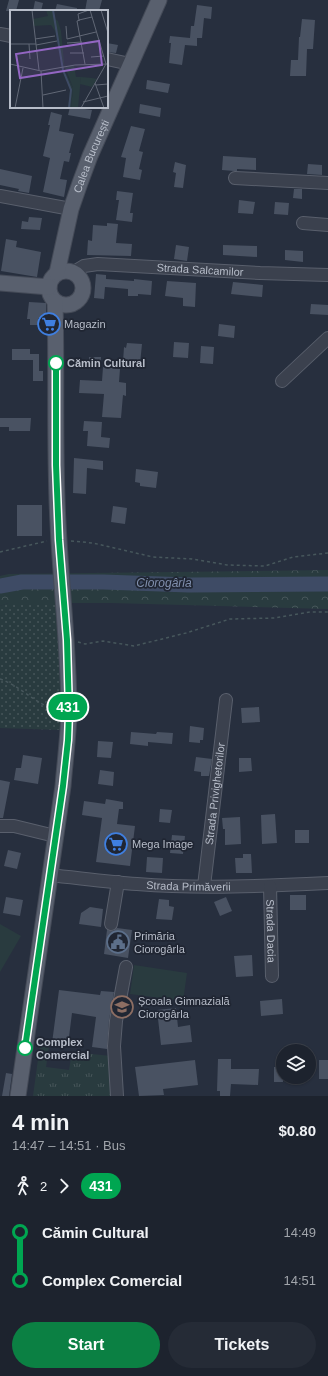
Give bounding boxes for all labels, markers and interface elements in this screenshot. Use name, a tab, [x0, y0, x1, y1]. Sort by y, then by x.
inset map	[10, 10, 108, 108]
street label: Calea București	[71, 118, 111, 194]
street label: Strada Salcamilor	[156, 261, 244, 278]
supermarket icon: Magazin	[36, 311, 62, 337]
place label: Magazin	[64, 318, 106, 330]
marker: Cămin Cultural	[48, 355, 64, 371]
place label: Cămin Cultural	[67, 357, 145, 369]
water label: Ciorogârla	[136, 576, 192, 590]
line badge: 431	[45, 694, 91, 720]
text: 431	[56, 699, 80, 715]
street label: Strada Privighetorilor	[203, 742, 227, 845]
supermarket icon: Mega Image	[103, 831, 129, 857]
place label: Mega Image	[132, 838, 193, 850]
street label: Strada Primăverii	[146, 879, 231, 893]
street label: Strada Dacia	[264, 899, 278, 964]
public building icon: Primăria Ciorogârla	[105, 929, 131, 955]
place label: Primăria Ciorogârla	[134, 930, 186, 955]
school or university icon: Școala Gimnazială Ciorogârla	[109, 994, 135, 1020]
place label: Școala Gimnazială Ciorogârla	[138, 995, 231, 1020]
place label: Complex Comercial	[36, 1036, 89, 1061]
marker: Complex Comercial	[17, 1040, 33, 1056]
map controls	[276, 1044, 316, 1084]
button: layers	[276, 1044, 316, 1084]
text: 4 min	[12, 1110, 69, 1135]
text: $0.80	[278, 1122, 316, 1139]
text: 14:47 – 14:51 · Bus	[12, 1138, 125, 1153]
icon: walk	[12, 1175, 34, 1197]
icon: forward	[53, 1175, 75, 1197]
text: 431	[89, 1178, 113, 1194]
text: 2	[40, 1179, 47, 1194]
text: Cămin Cultural	[42, 1224, 149, 1241]
text: 14:49	[283, 1225, 316, 1240]
text: Complex Comercial	[42, 1272, 182, 1289]
text: 14:51	[283, 1273, 316, 1288]
button: Start	[12, 1322, 160, 1368]
button: Tickets	[168, 1322, 316, 1368]

